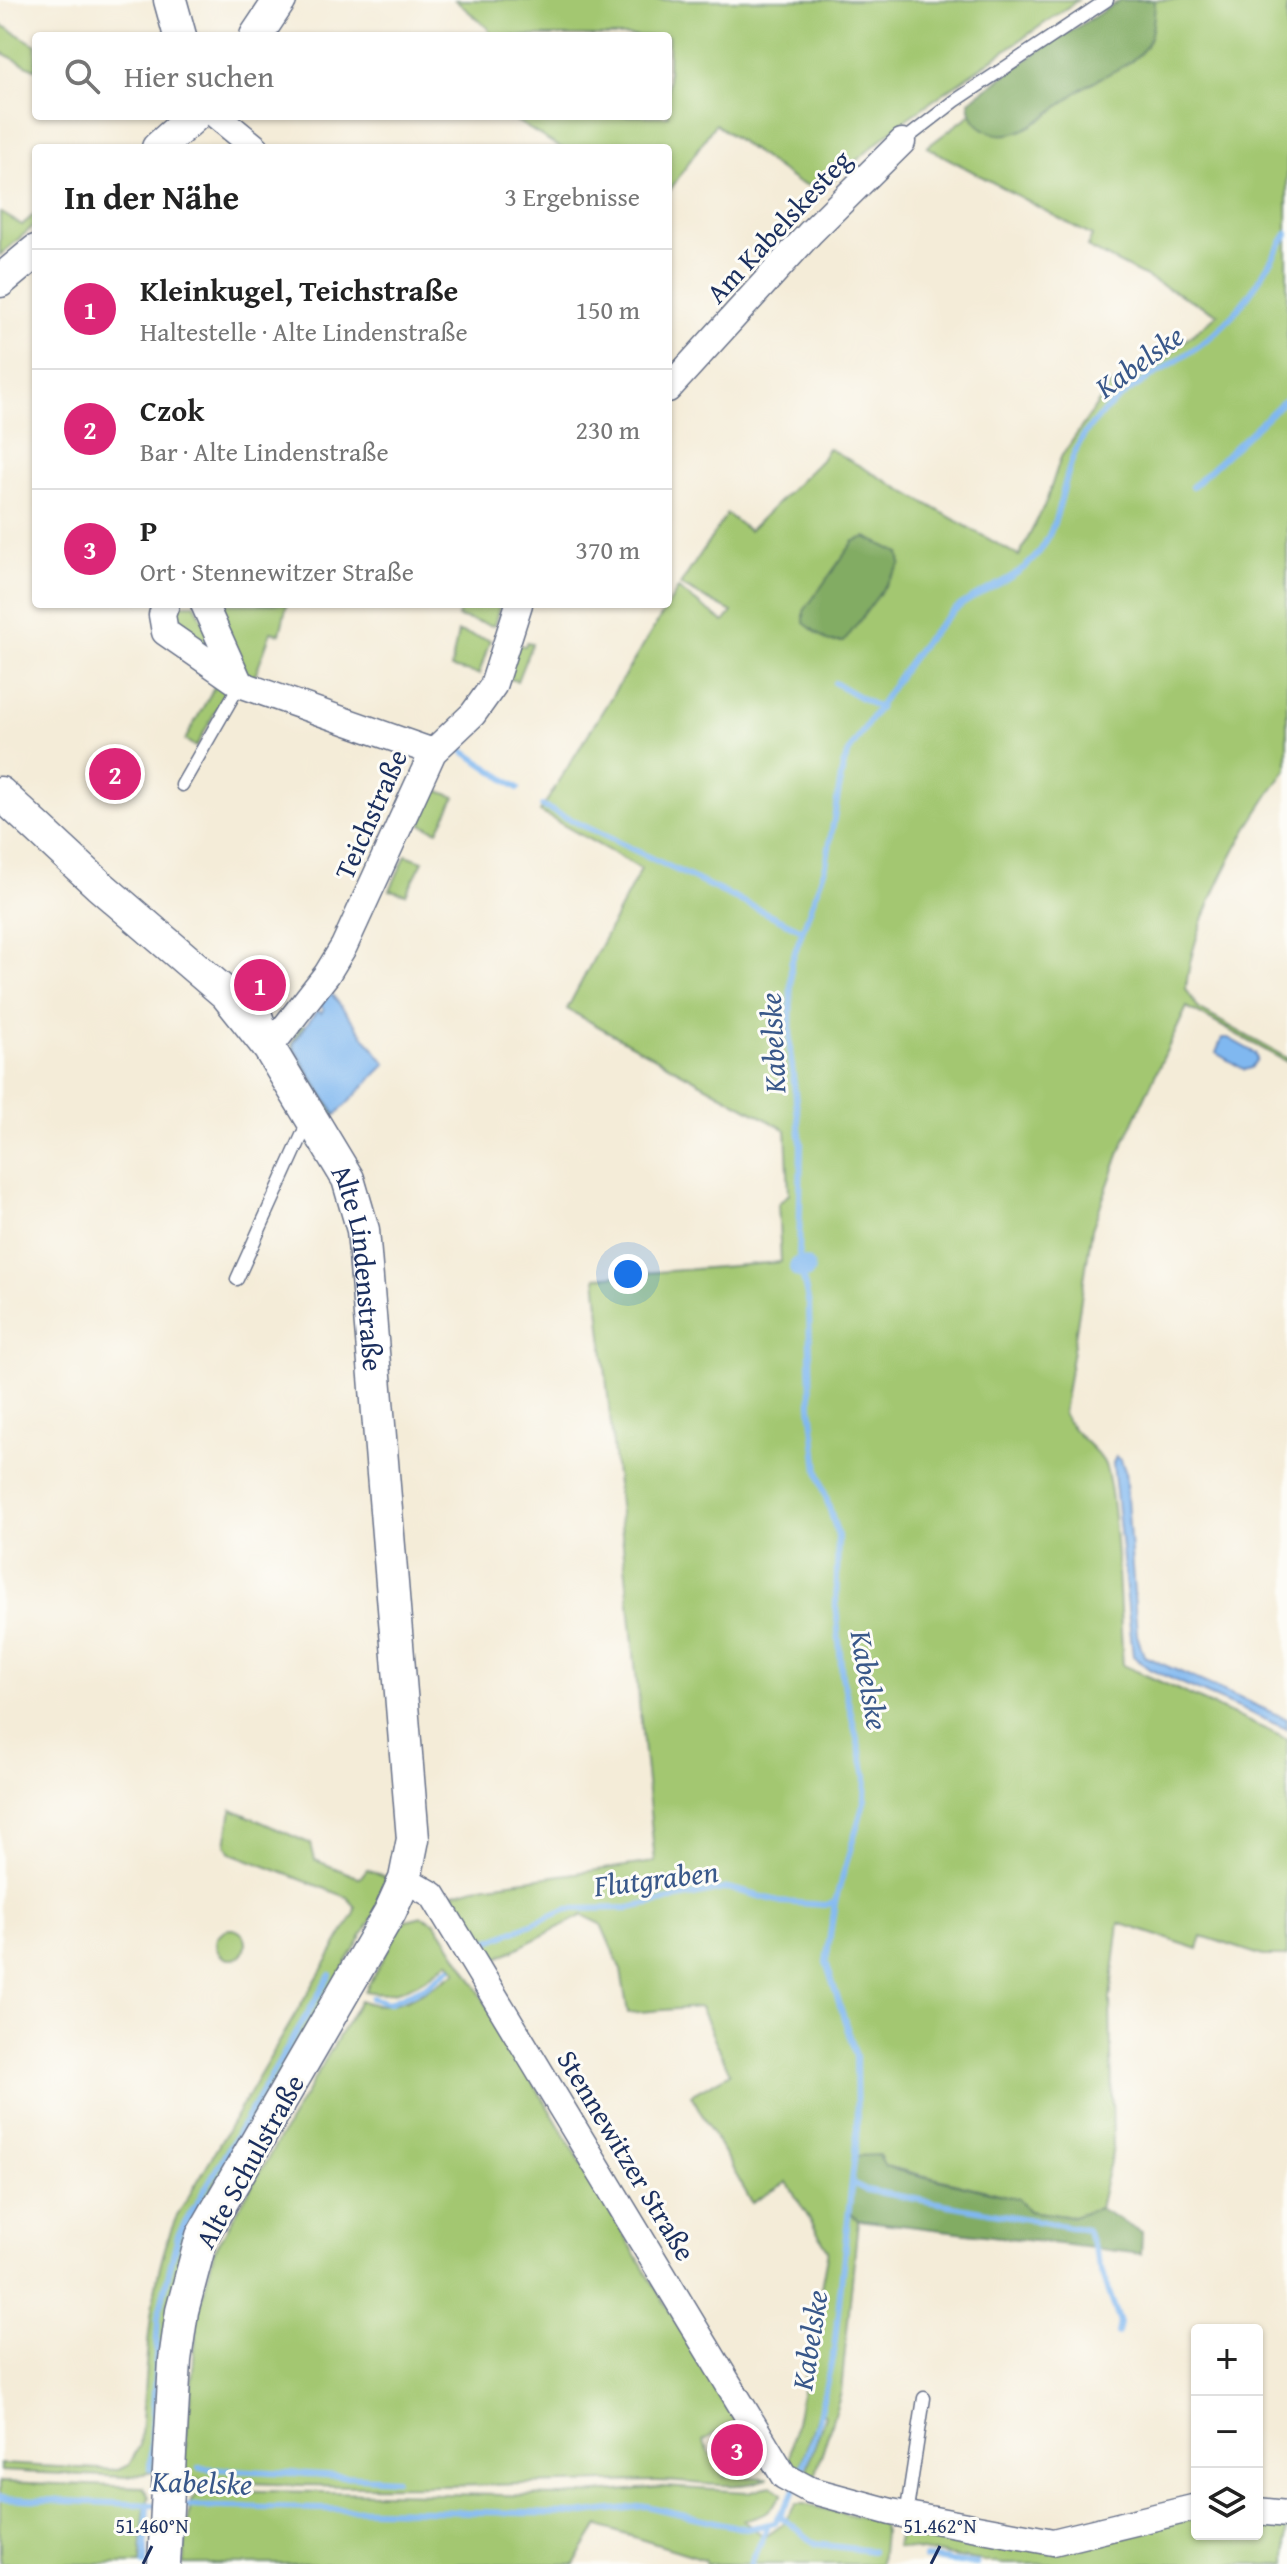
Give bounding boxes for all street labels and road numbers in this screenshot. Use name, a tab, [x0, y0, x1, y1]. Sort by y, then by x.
street label: Am Kabelskesteg	[696, 140, 860, 312]
street label: Teichstraße	[323, 742, 417, 886]
street label: Alte Lindenstraße	[322, 1155, 395, 1373]
street label: Stennewitzer Straße	[548, 2042, 706, 2268]
street label: Alte Schulstraße	[184, 2066, 314, 2256]

